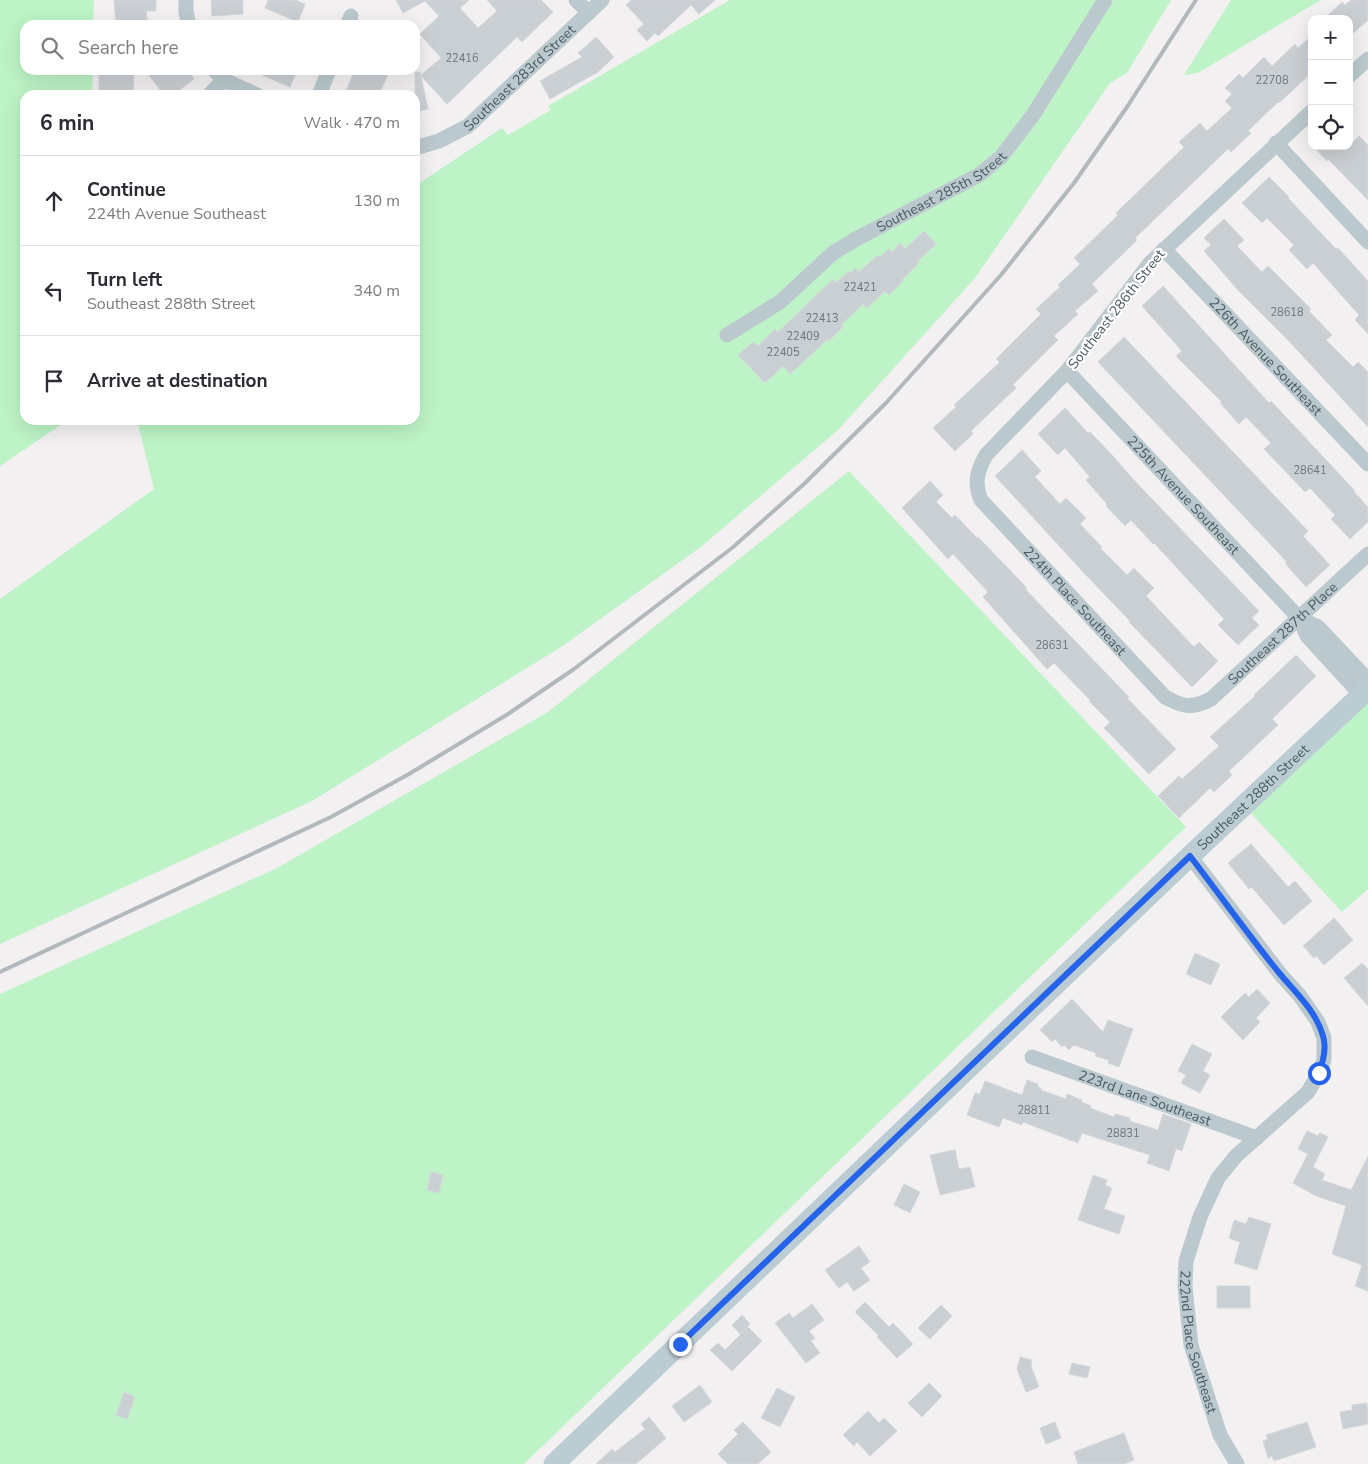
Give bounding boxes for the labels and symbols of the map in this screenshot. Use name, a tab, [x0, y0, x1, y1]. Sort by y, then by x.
street label: Southeast 283rd Street	[459, 21, 580, 136]
house number: 22416	[446, 51, 479, 66]
house number: 22708	[1256, 73, 1289, 88]
street label: Southeast 285th Street	[873, 148, 1011, 237]
street label: Southeast 286th Street	[1064, 245, 1169, 373]
house number: 22421	[844, 280, 877, 295]
street label: 226th Avenue Southeast	[1205, 293, 1326, 420]
house number: 28618	[1271, 305, 1304, 320]
house number: 22413	[806, 311, 839, 326]
house number: 22409	[787, 329, 820, 344]
house number: 22405	[767, 345, 800, 360]
street label: 225th Avenue Southeast	[1123, 432, 1244, 559]
house number: 28641	[1294, 463, 1327, 478]
street label: 224th Place Southeast	[1019, 542, 1131, 660]
street label: Southeast 287th Place	[1224, 578, 1342, 689]
house number: 28631	[1036, 638, 1069, 653]
street label: Southeast 288th Street	[1193, 740, 1313, 855]
route start	[1308, 1062, 1331, 1085]
street label: 223rd Lane Southeast	[1076, 1066, 1214, 1131]
house number: 28811	[1018, 1103, 1051, 1118]
house number: 28831	[1107, 1126, 1140, 1141]
street label: 222nd Place Southeast	[1175, 1270, 1221, 1416]
route end	[669, 1333, 692, 1356]

